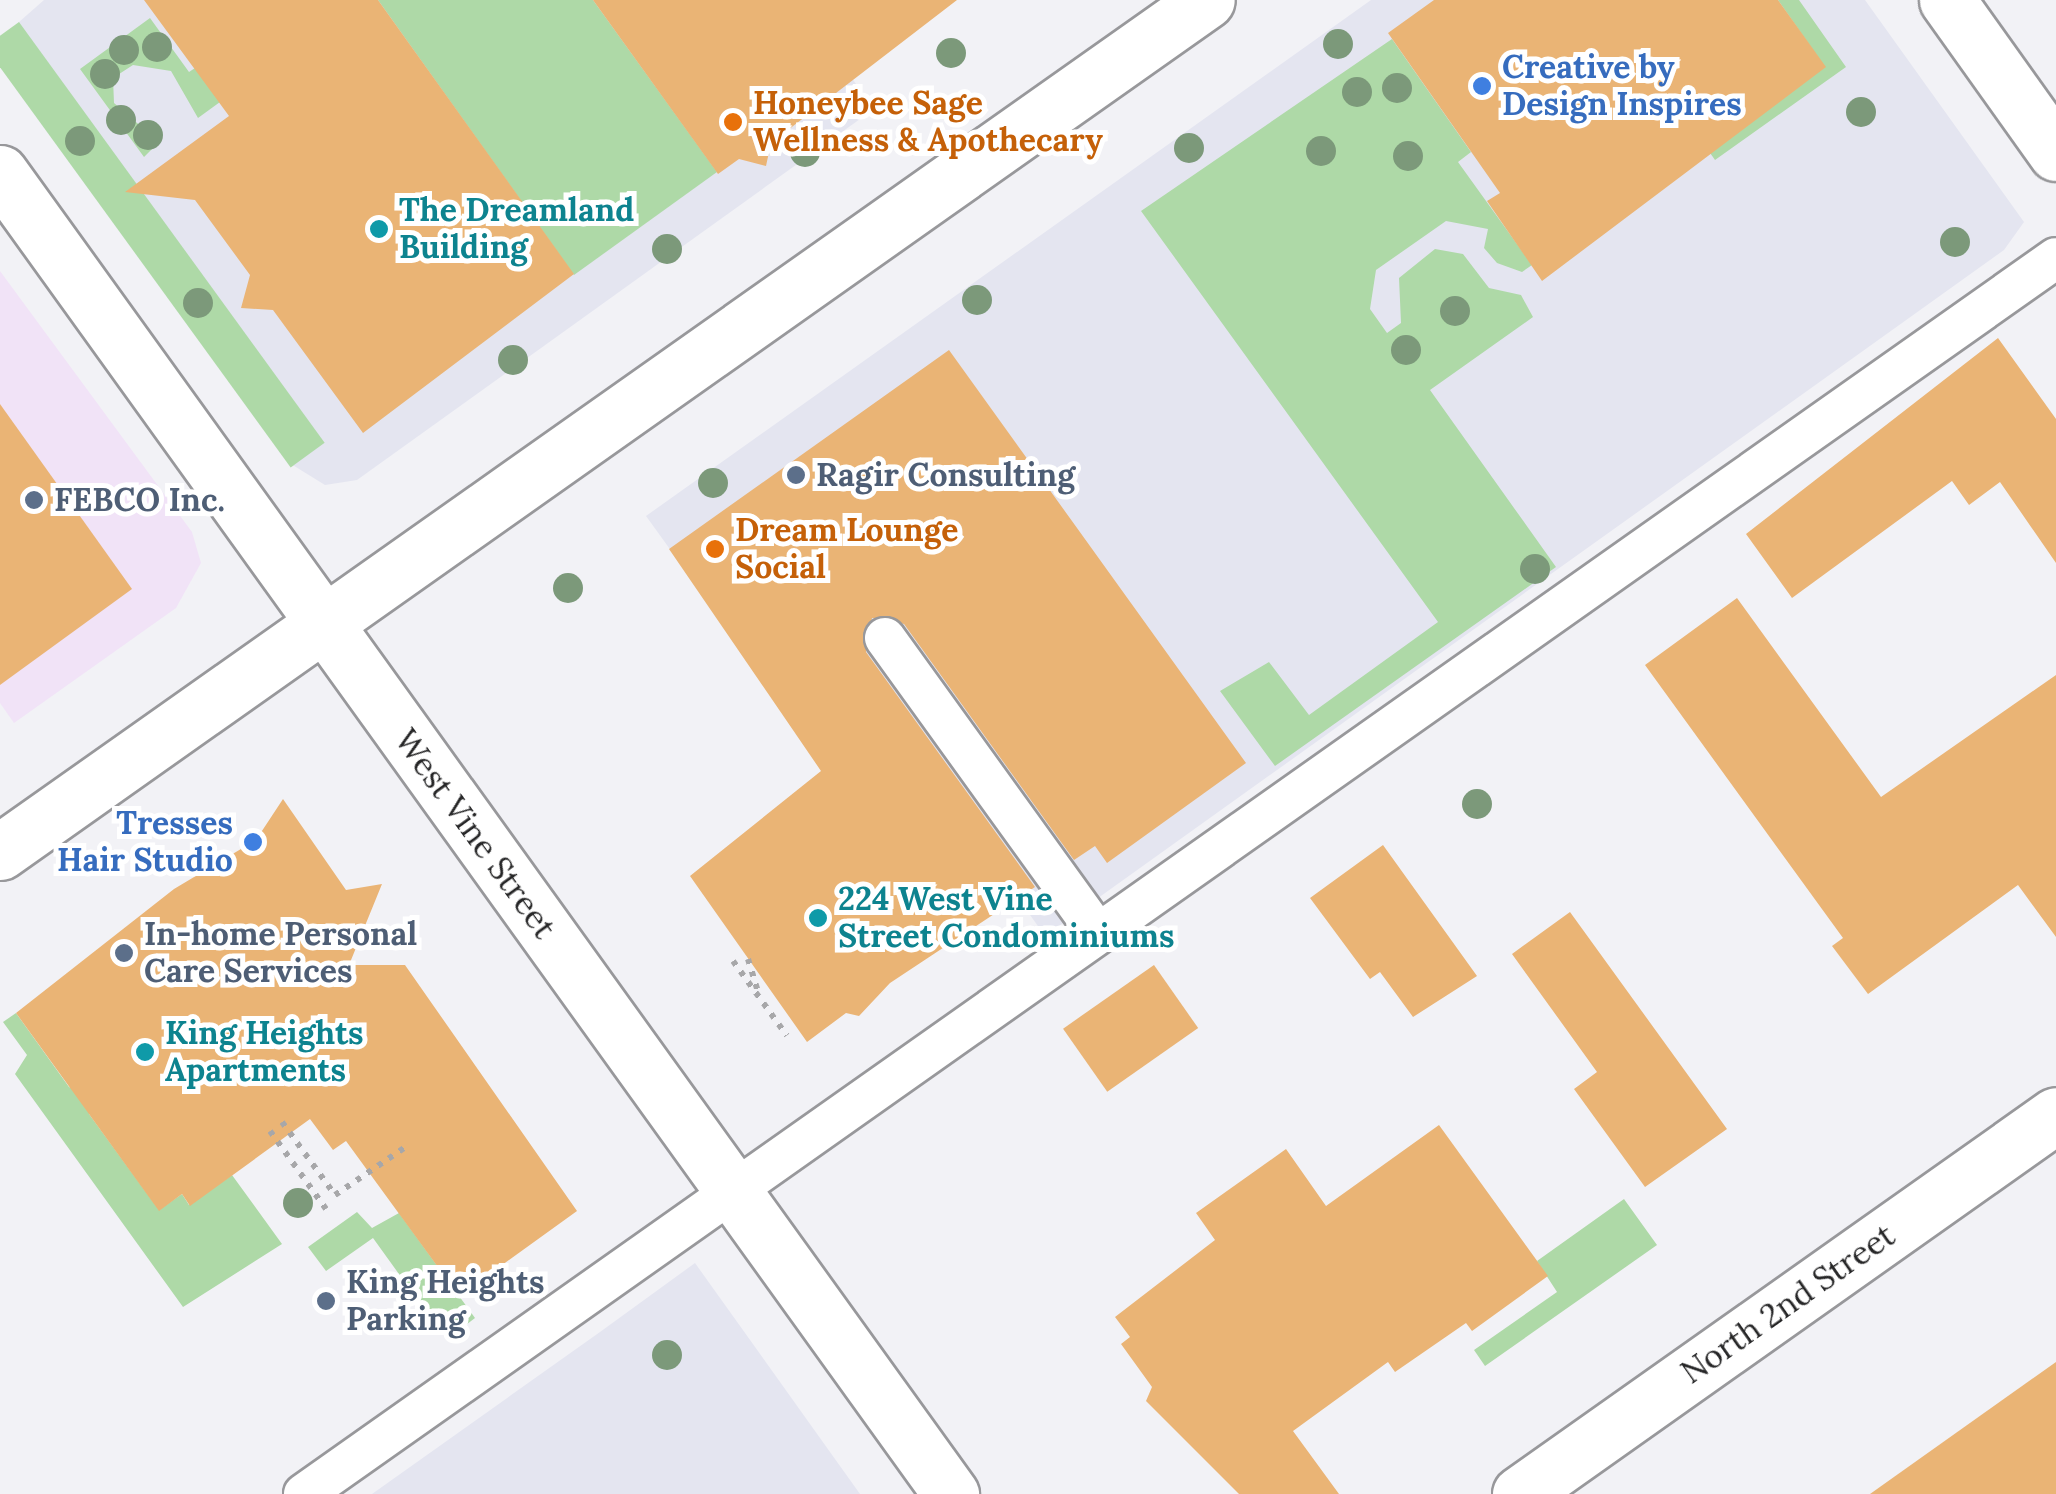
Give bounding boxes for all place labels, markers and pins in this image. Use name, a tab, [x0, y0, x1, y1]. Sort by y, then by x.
place label: Creative by Design Inspires	[1502, 49, 1742, 124]
marker: Creative by Design Inspires	[1471, 75, 1493, 97]
place label: Honeybee Sage Wellness & Apothecary	[753, 85, 1103, 160]
marker: Honeybee Sage Wellness & Apothecary	[722, 111, 744, 133]
place label: The Dreamland Building	[399, 192, 634, 267]
marker: The Dreamland Building	[368, 218, 390, 240]
place label: Ragir Consulting	[816, 456, 1075, 494]
marker: Ragir Consulting	[785, 464, 807, 486]
place label: FEBCO Inc.	[54, 481, 225, 519]
marker: FEBCO Inc.	[23, 489, 45, 511]
place label: Dream Lounge Social	[735, 512, 959, 587]
marker: Dream Lounge Social	[704, 538, 726, 560]
place label: Tresses Hair Studio	[57, 805, 233, 880]
marker: Tresses Hair Studio	[242, 831, 264, 853]
place label: 224 West Vine Street Condominiums	[838, 881, 1175, 956]
marker: 224 West Vine Street Condominiums	[807, 907, 829, 929]
place label: In-home Personal Care Services	[144, 916, 417, 991]
marker: In-home Personal Care Services	[113, 942, 135, 964]
place label: King Heights Apartments	[165, 1015, 364, 1090]
marker: King Heights Apartments	[134, 1041, 156, 1063]
place label: King Heights Parking	[346, 1264, 545, 1339]
marker: King Heights Parking	[315, 1290, 337, 1312]

